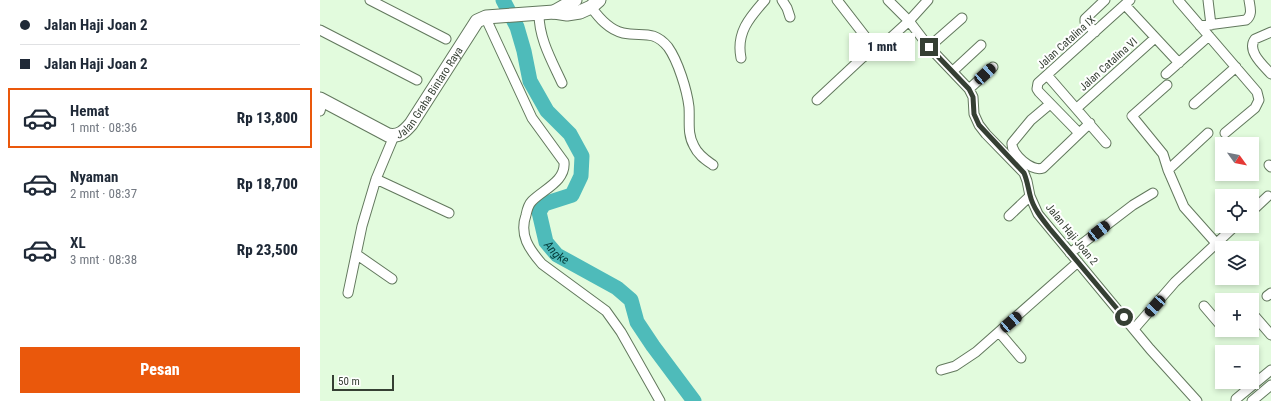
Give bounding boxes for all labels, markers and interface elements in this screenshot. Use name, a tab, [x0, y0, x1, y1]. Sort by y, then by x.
street label: Jalan Catalina IX	[1035, 13, 1098, 72]
text: Jalan Haji Joan 2	[44, 16, 148, 34]
callout: 1 mnt	[849, 33, 915, 61]
street label: Jalan Catalina VI	[1077, 35, 1140, 94]
route end	[920, 38, 938, 56]
text: 1 mnt	[867, 39, 897, 54]
street label: Jalan Graha Bintaro Raya	[394, 45, 466, 142]
text: Jalan Haji Joan 2	[44, 55, 148, 73]
car	[972, 62, 998, 86]
icon: car	[22, 100, 58, 136]
text: Hemat	[70, 102, 109, 120]
text: Rp 13,800	[237, 109, 298, 127]
text: 1 mnt · 08:36	[70, 120, 137, 135]
north arrow	[1215, 137, 1259, 181]
map controls	[1215, 137, 1259, 389]
icon: car	[22, 166, 58, 202]
text: Nyaman	[70, 168, 118, 186]
text: Rp 18,700	[237, 175, 298, 193]
text: 2 mnt · 08:37	[70, 186, 137, 201]
button: locate	[1215, 189, 1259, 233]
street label: Jalan Haji Joan 2	[1043, 201, 1100, 268]
car	[1086, 219, 1112, 243]
icon: car	[22, 232, 58, 268]
text: XL	[70, 234, 86, 252]
water label: Angke	[541, 237, 572, 267]
text: Rp 23,500	[237, 241, 298, 259]
button: layers	[1215, 241, 1259, 285]
text: 3 mnt · 08:38	[70, 252, 137, 267]
car	[1143, 293, 1167, 319]
button: +	[1215, 293, 1259, 337]
route start	[1115, 308, 1133, 326]
car	[998, 310, 1024, 334]
button: −	[1215, 345, 1259, 389]
button: Pesan	[20, 347, 300, 393]
scale bar	[332, 373, 394, 392]
text: 50 m	[338, 375, 360, 388]

